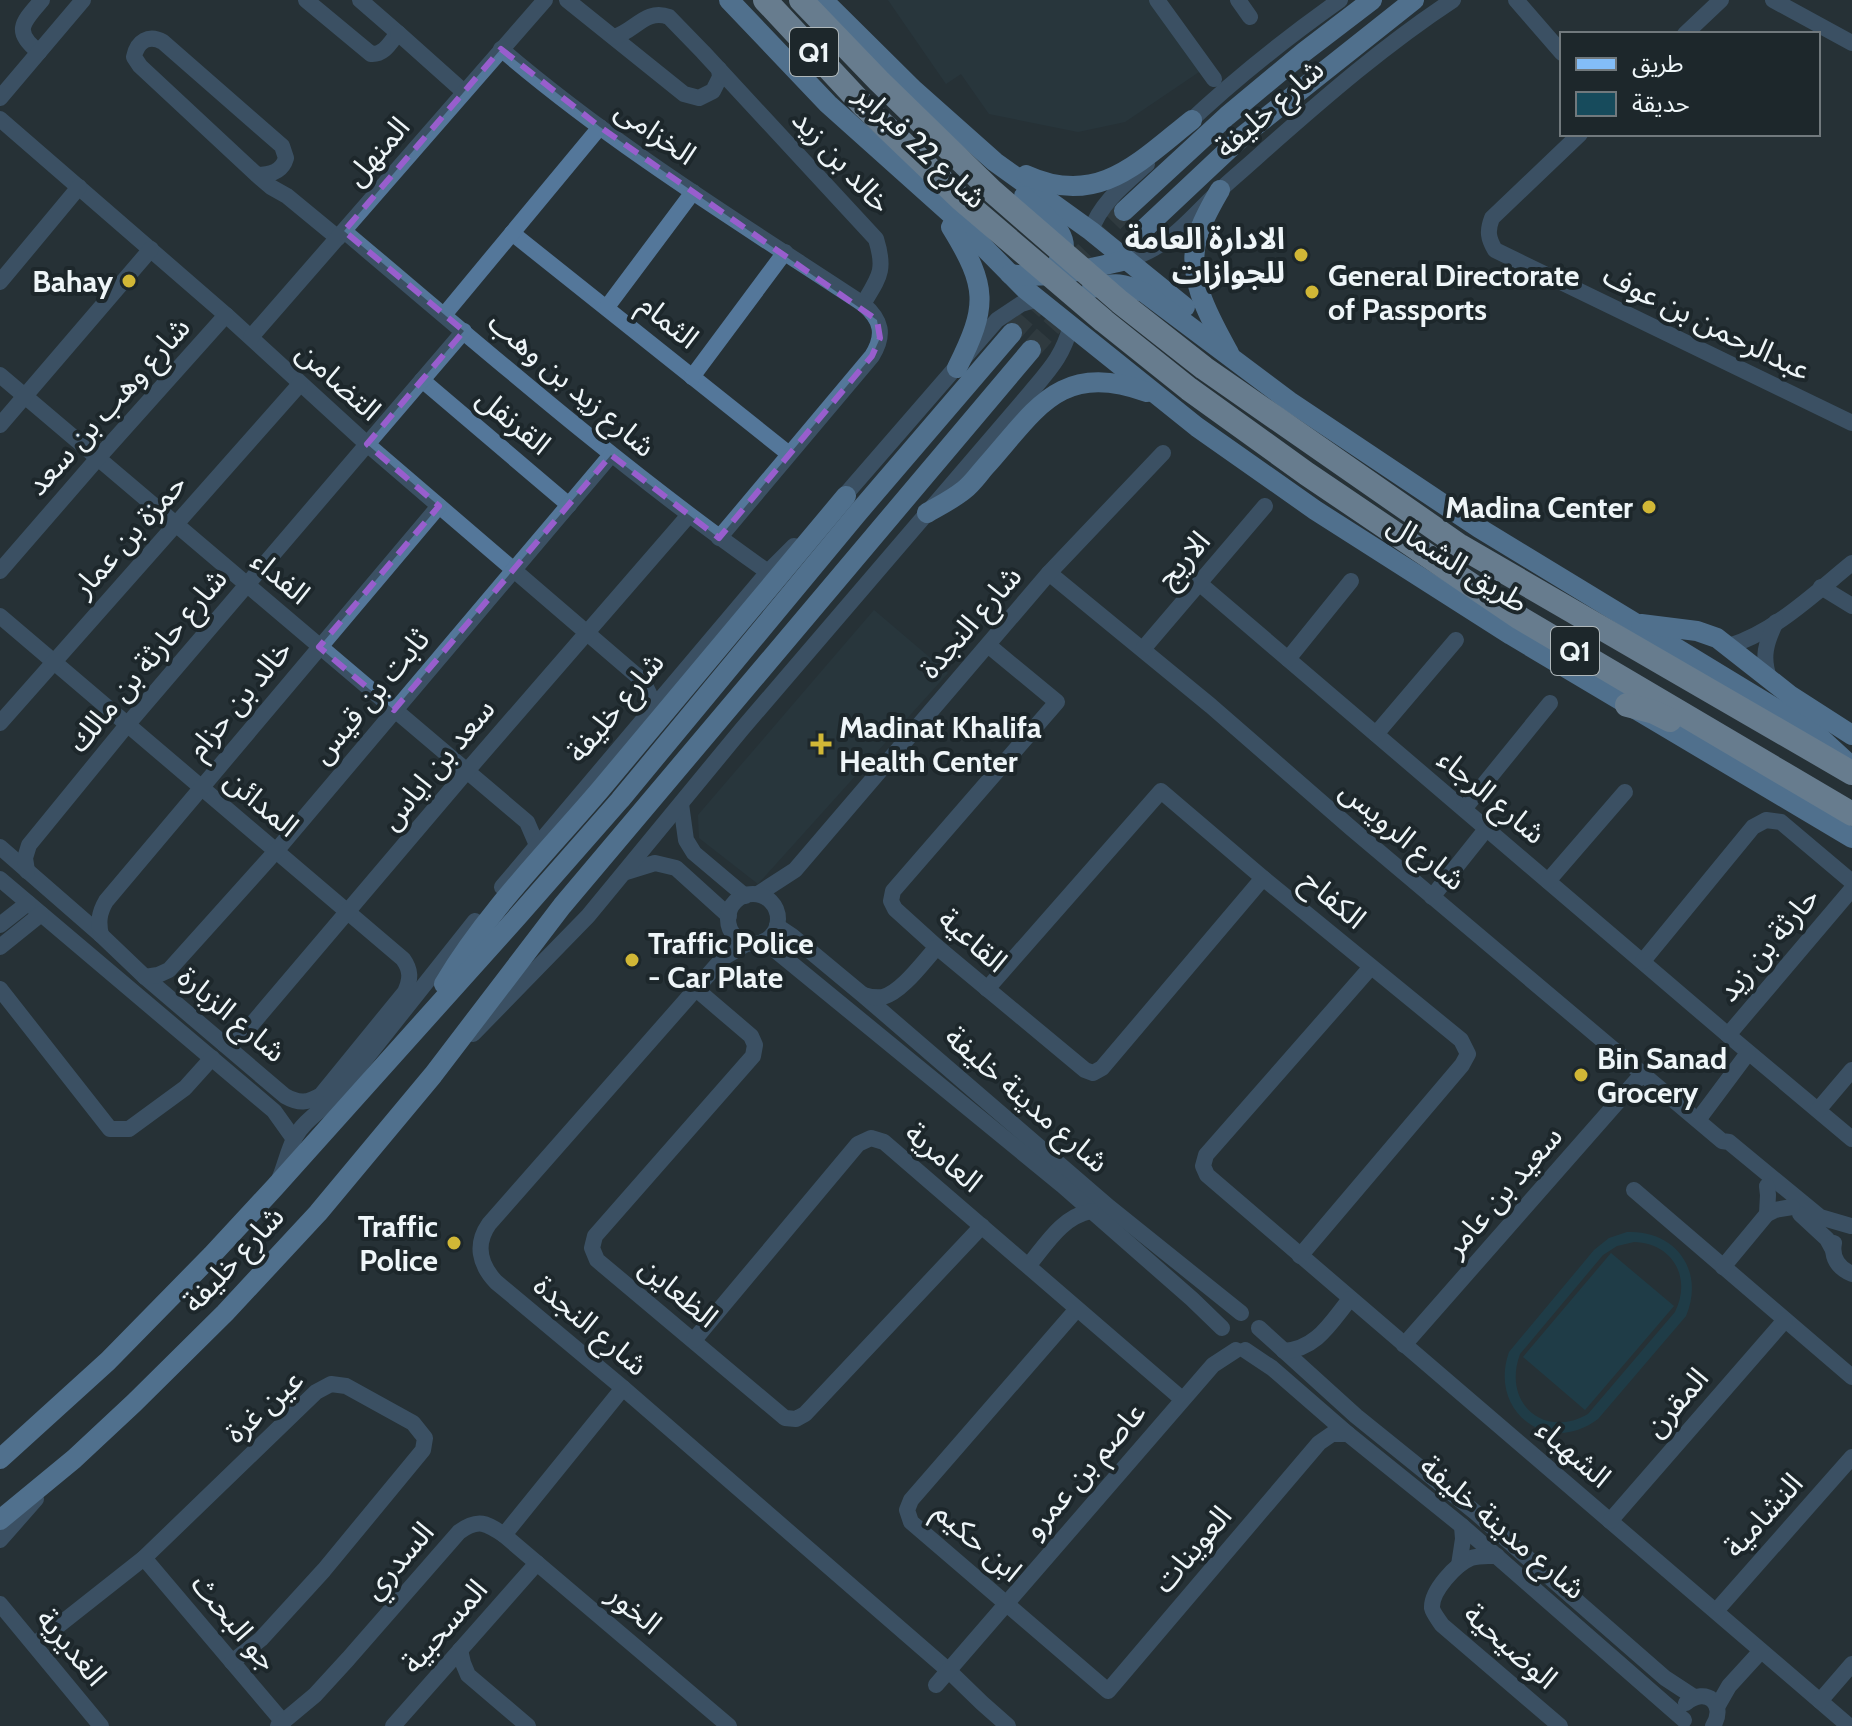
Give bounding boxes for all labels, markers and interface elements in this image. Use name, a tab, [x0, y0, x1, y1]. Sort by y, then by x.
road number: Q1	[790, 28, 838, 76]
legend	[1560, 32, 1820, 136]
text: طريق	[1632, 49, 1684, 79]
street label: شارع خليفة	[1207, 51, 1334, 168]
street label: شارع 22 فبراير	[844, 75, 994, 219]
text: حديقة	[1632, 89, 1690, 118]
street label: الخزامى	[608, 91, 704, 173]
street label: خالد بن زيد	[785, 101, 899, 221]
street label: المنهل	[337, 109, 417, 193]
place label: الادارة العامة للجوازات	[1125, 220, 1285, 291]
marker: الادارة العامة للجوازات	[1292, 246, 1310, 264]
street label: عبدالرحمن بن عوف	[1597, 256, 1817, 388]
place label: General Directorate of Passports	[1328, 257, 1579, 328]
place label: Bahay	[32, 263, 114, 300]
marker: Bahay	[120, 272, 138, 290]
marker: General Directorate of Passports	[1303, 283, 1321, 301]
street label: الثمام	[629, 286, 707, 359]
street label: شارع زيد بن وهب	[478, 303, 663, 468]
street label: شارع وهب بن سعد	[18, 309, 201, 505]
street label: التضامن	[289, 333, 389, 429]
street label: القرنفل	[469, 379, 559, 463]
street label: حمزة بن عمار	[63, 466, 194, 605]
place label: Madina Center	[1445, 489, 1633, 526]
marker: Madina Center	[1640, 498, 1658, 516]
street label: طريق الشمال	[1381, 505, 1535, 621]
street label: الاريج	[1148, 523, 1221, 598]
street label: الفداء	[244, 542, 318, 612]
street label: شارع النجدة	[911, 558, 1032, 689]
street label: شارع حارثة بن مالك	[59, 561, 238, 762]
street label: ثابت بن قيس	[303, 621, 437, 771]
road number: Q1	[1551, 627, 1599, 675]
street label: خالد بن حزام	[179, 632, 303, 769]
street label: شارع خليفة	[558, 644, 675, 772]
street label: سعد بن اياس	[372, 691, 502, 837]
place label: Madinat Khalifa Health Center	[839, 709, 1042, 780]
marker: Madinat Khalifa Health Center	[810, 733, 832, 755]
street label: شارع الرجاء	[1428, 740, 1554, 855]
street label: المدائن	[217, 761, 307, 845]
street label: شارع الرويس	[1330, 772, 1473, 901]
street label: الكفاح	[1292, 861, 1374, 940]
street label: حارثة بن زيد	[1709, 879, 1827, 1009]
street label: القاعية	[931, 900, 1015, 980]
place label: Traffic Police - Car Plate	[648, 925, 814, 996]
marker: Traffic Police - Car Plate	[623, 951, 641, 969]
street label: شارع الزبارة	[168, 958, 294, 1073]
street label: شارع مدينة خليفة	[935, 1018, 1116, 1183]
place label: Bin Sanad Grocery	[1597, 1040, 1727, 1111]
marker: Bin Sanad Grocery	[1572, 1066, 1590, 1084]
street label: العامرية	[898, 1114, 990, 1200]
street label: سعيد بن عامر	[1435, 1118, 1570, 1265]
street label: شارع خليفة	[174, 1198, 295, 1323]
place label: Traffic Police	[358, 1208, 438, 1279]
marker: Traffic Police	[445, 1234, 463, 1252]
street label: الظعاين	[632, 1248, 726, 1336]
street label: شارع النجدة	[524, 1267, 656, 1386]
street label: المقرن	[1636, 1360, 1716, 1444]
street label: عين غرة	[217, 1361, 311, 1451]
street label: عاصم بن عمرو	[1015, 1394, 1157, 1549]
street label: الشهباء	[1529, 1410, 1619, 1496]
street label: شارع مدينة خليفة	[1410, 1447, 1593, 1610]
street label: النشامية	[1715, 1465, 1811, 1565]
street label: ابن حكيم	[923, 1493, 1030, 1593]
street label: العوينات	[1145, 1498, 1239, 1600]
street label: السدري	[354, 1514, 445, 1609]
street label: جو البحث	[184, 1566, 286, 1678]
street label: المسحبية	[393, 1571, 495, 1681]
street label: الخور	[600, 1575, 670, 1642]
street label: الوضيحية	[1456, 1595, 1566, 1697]
street label: الغديرية	[29, 1601, 115, 1693]

